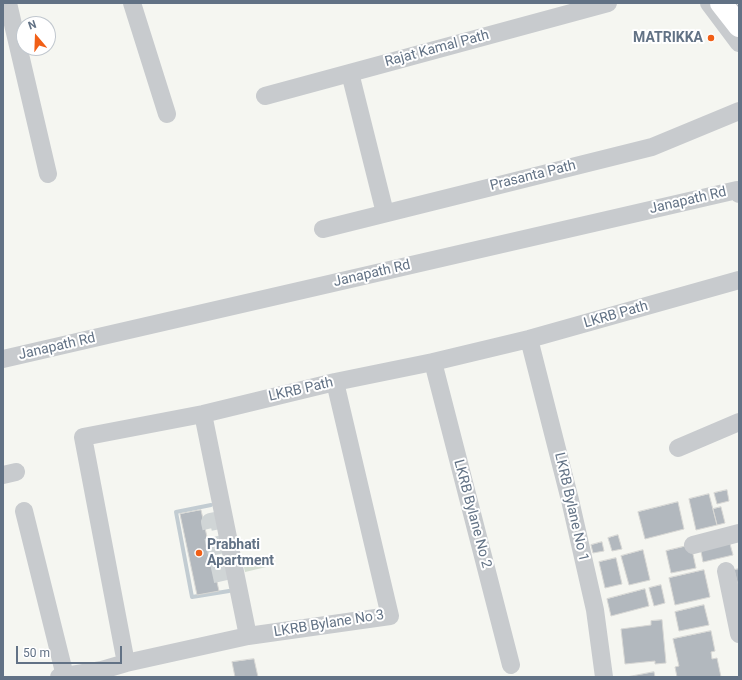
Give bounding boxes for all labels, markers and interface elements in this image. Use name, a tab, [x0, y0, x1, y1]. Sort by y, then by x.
north arrow	[16, 16, 56, 56]
text: N	[26, 18, 38, 33]
street label: Rajat Kamal Path	[383, 27, 491, 71]
place label: MATRIKKA	[633, 30, 703, 46]
marker: MATRIKKA	[706, 33, 716, 43]
street label: Prasanta Path	[488, 157, 578, 195]
street label: Janapath Rd	[648, 184, 728, 218]
street label: Janapath Rd	[332, 257, 412, 291]
street label: LKRB Path	[582, 298, 650, 332]
street label: Janapath Rd	[17, 330, 97, 364]
street label: LKRB Path	[267, 374, 335, 406]
street label: LKRB Bylane No 1	[550, 451, 592, 563]
street label: LKRB Bylane No 2	[449, 458, 495, 570]
place label: Prabhati Apartment	[207, 537, 274, 570]
marker: Prabhati Apartment	[194, 548, 204, 558]
street label: LKRB Bylane No 3	[273, 607, 385, 641]
scale bar	[18, 638, 124, 664]
text: 50 m	[23, 646, 50, 660]

